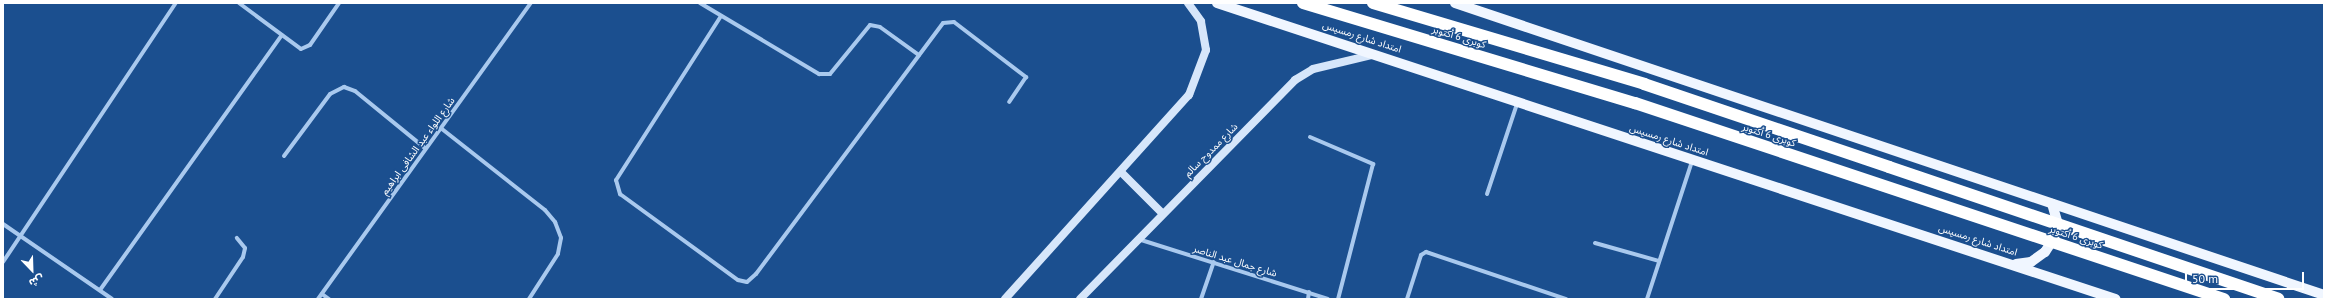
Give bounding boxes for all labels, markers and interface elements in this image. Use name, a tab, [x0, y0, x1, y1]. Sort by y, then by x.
street label: امتداد شارع رمسيس	[1321, 19, 1403, 55]
street label: كوبرى 6 أكتوبر	[1431, 23, 1487, 51]
street label: شارع اللواء عبد الشافى ابراهيم	[379, 95, 457, 197]
street label: شارع ممدوح سالم	[1182, 121, 1240, 179]
street label: كوبرى 6 أكتوبر	[1741, 121, 1797, 149]
street label: امتداد شارع رمسيس	[1628, 122, 1710, 158]
street label: امتداد شارع رمسيس	[1937, 222, 2019, 258]
street label: كوبرى 6 أكتوبر	[2048, 223, 2104, 251]
street label: شارع جمال عبد الناصر	[1192, 243, 1278, 279]
north arrow	[12, 250, 52, 290]
scale bar	[2187, 264, 2306, 290]
text: 50 m	[2192, 271, 2218, 286]
text: ش	[27, 272, 46, 290]

